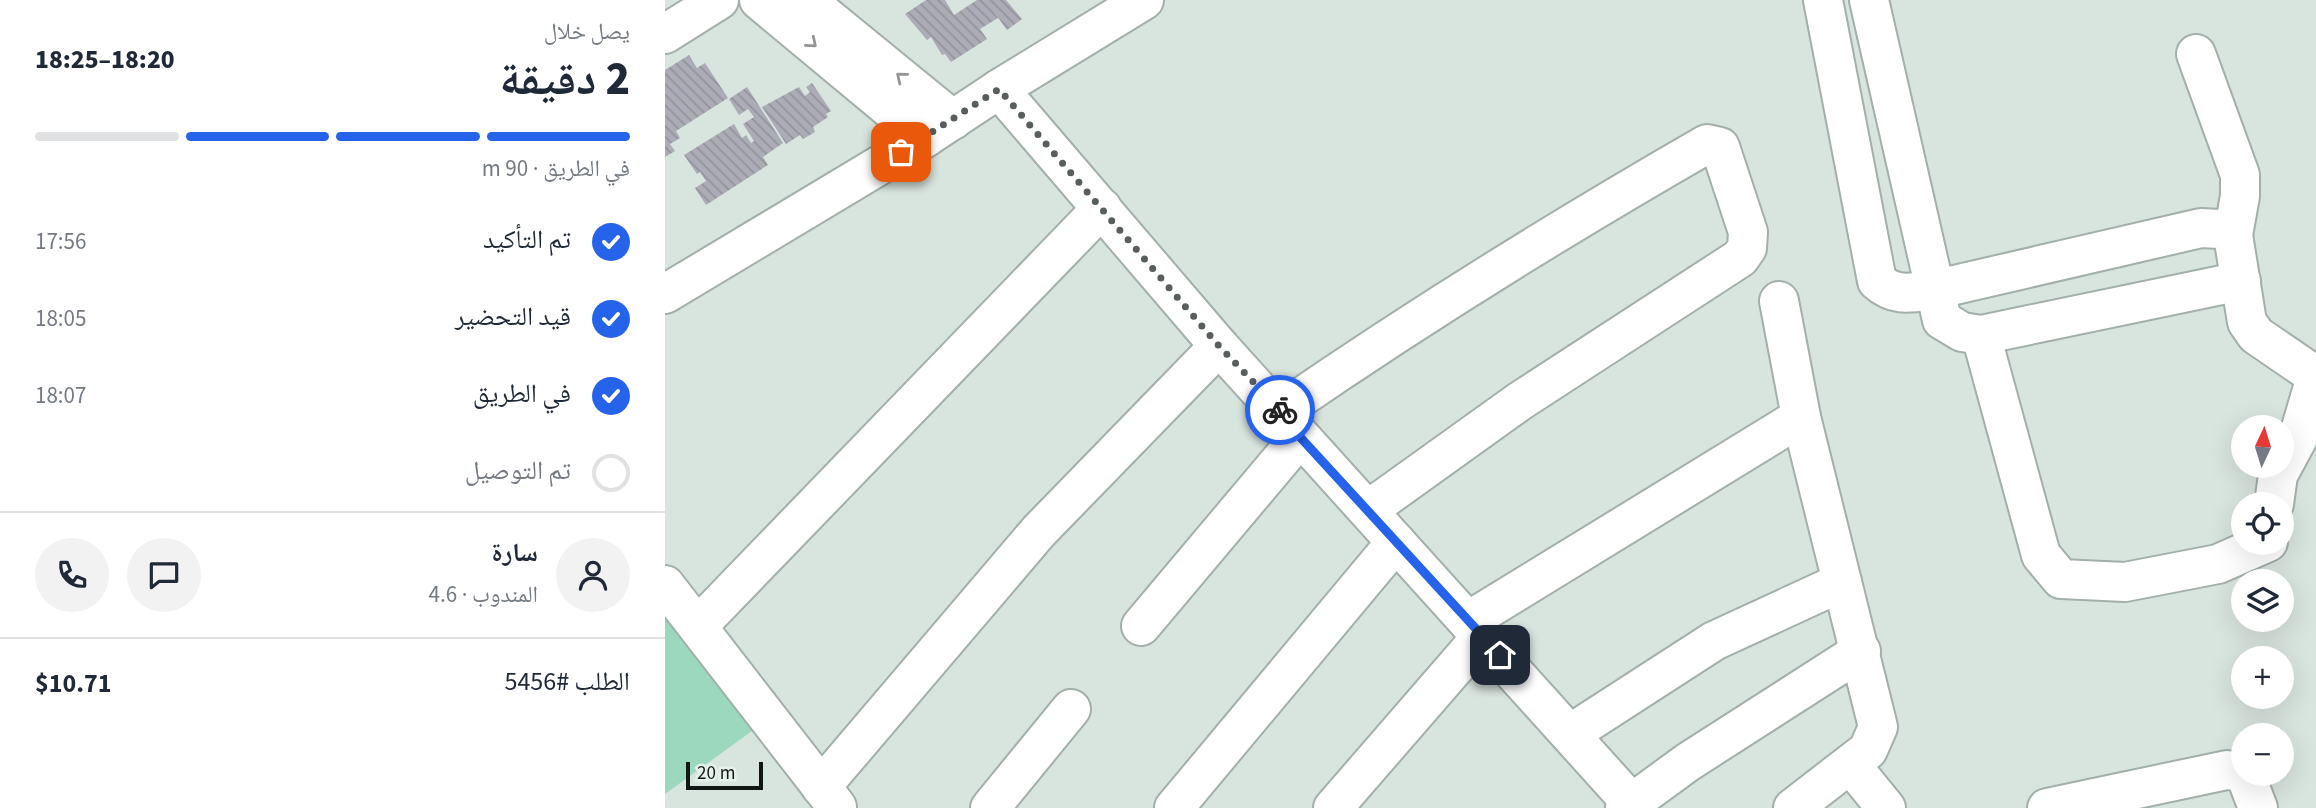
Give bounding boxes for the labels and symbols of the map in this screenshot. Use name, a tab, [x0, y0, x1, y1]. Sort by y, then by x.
one-way arrow	[804, 35, 817, 47]
one-way arrow	[896, 72, 908, 85]
pin	[871, 122, 931, 182]
courier	[1245, 375, 1315, 445]
north arrow	[2231, 415, 2294, 478]
pin	[1470, 625, 1530, 685]
scale bar	[686, 759, 763, 791]

